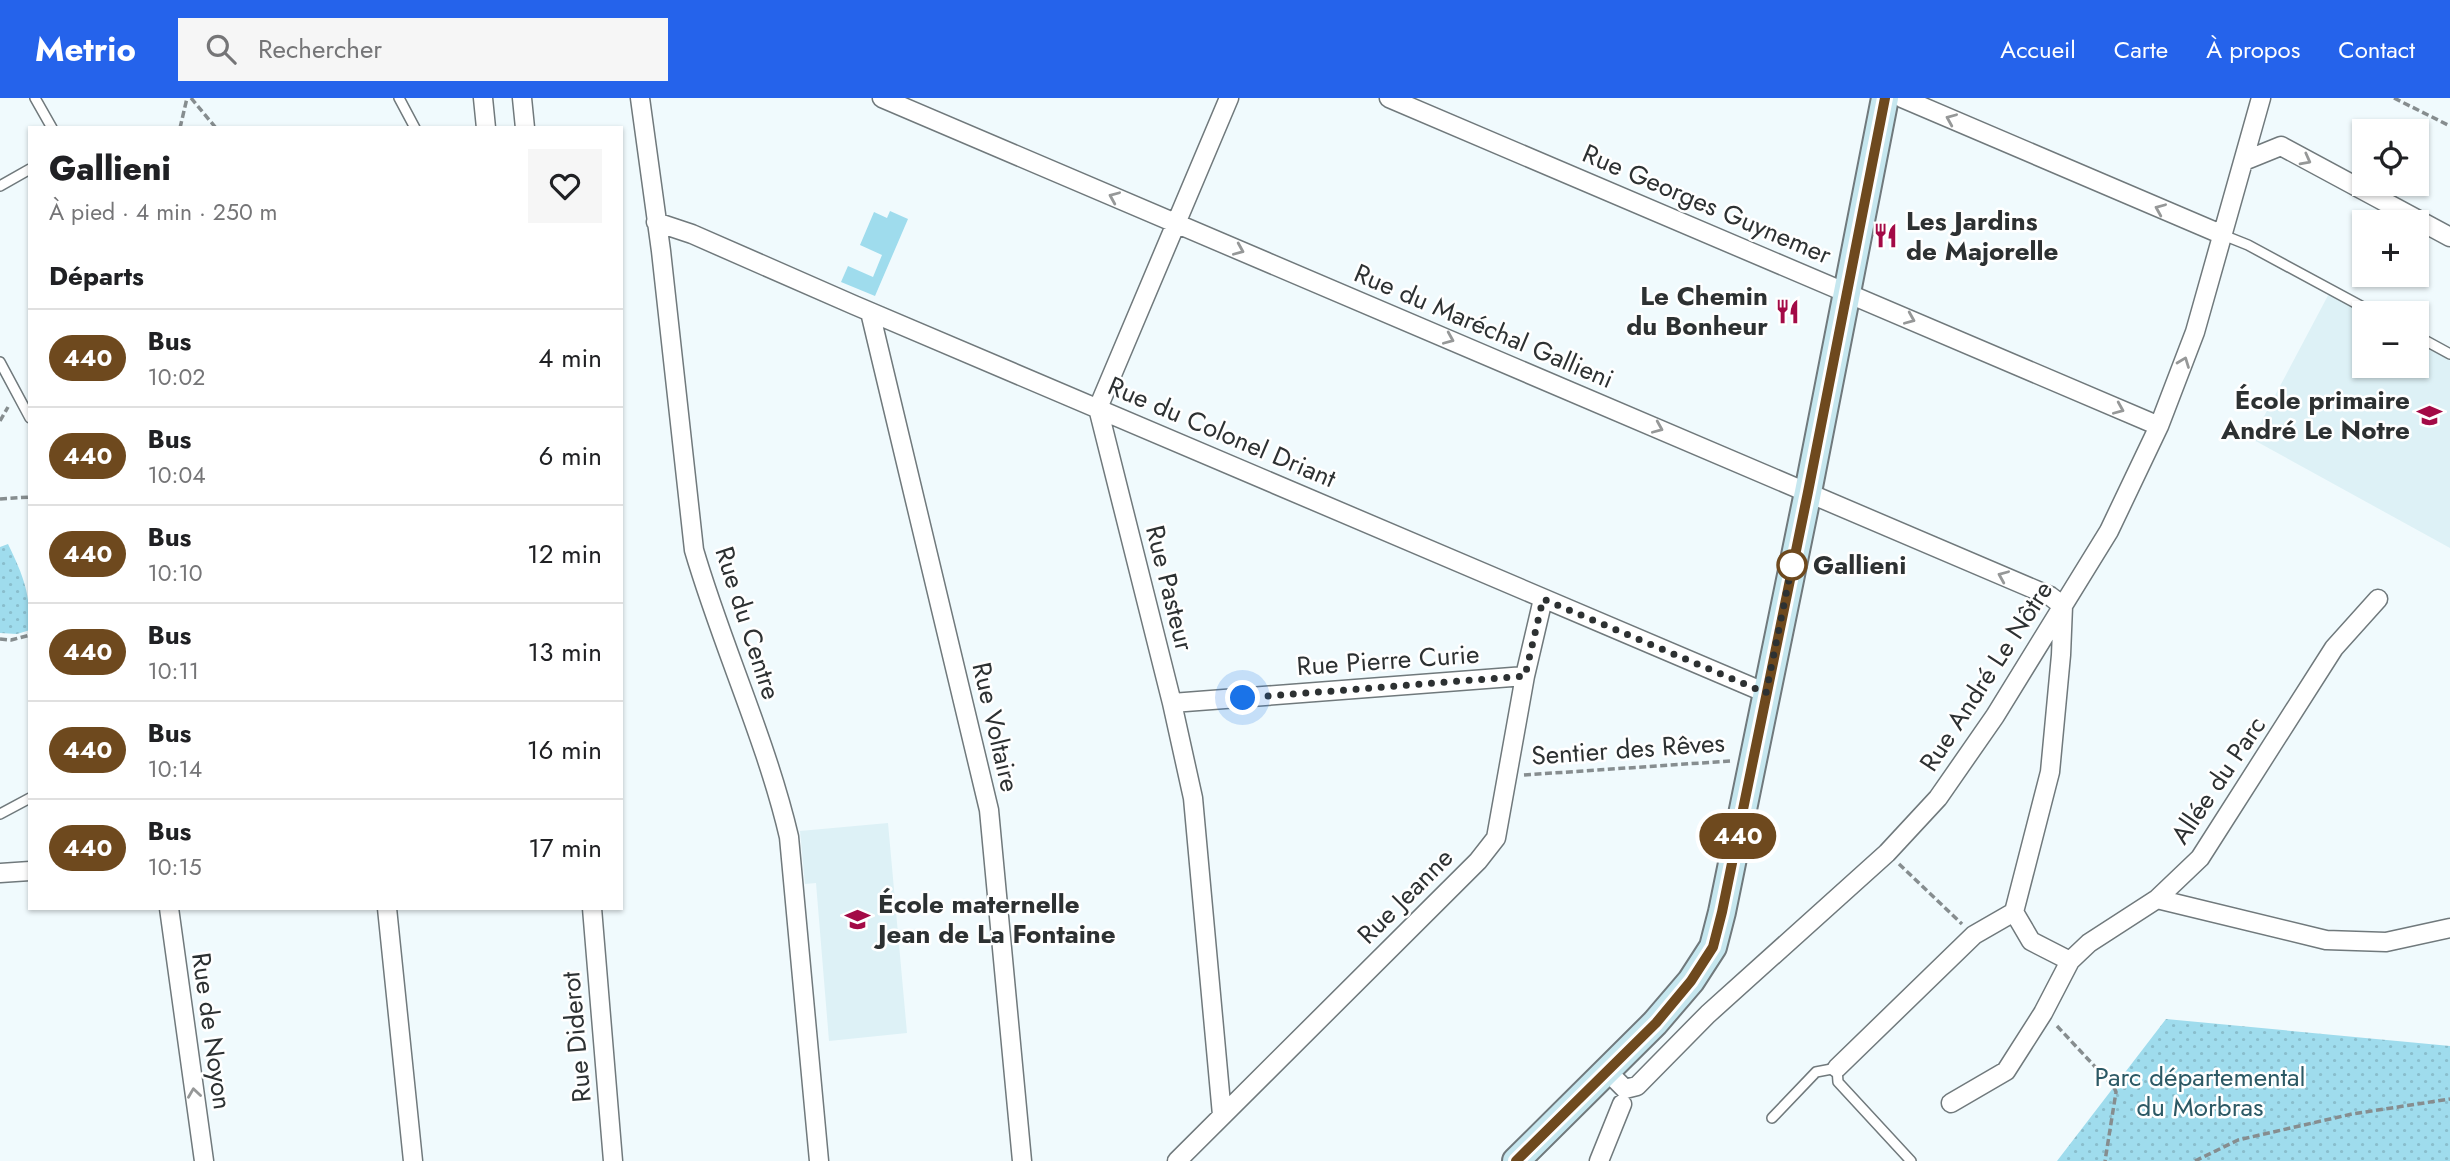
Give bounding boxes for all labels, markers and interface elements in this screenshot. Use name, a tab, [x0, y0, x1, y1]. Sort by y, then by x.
search box	[178, 18, 668, 81]
text: Metrio	[35, 26, 136, 73]
icon: search	[202, 30, 240, 68]
text: Rechercher	[258, 30, 382, 68]
text: Accueil	[2000, 32, 2076, 67]
text: Carte	[2114, 32, 2168, 67]
text: À propos	[2206, 32, 2300, 67]
text: Contact	[2338, 32, 2415, 67]
one-way arrow	[1946, 113, 1959, 127]
map controls	[2352, 119, 2429, 378]
button: locate	[2352, 119, 2429, 196]
street label: Rue Georges Guynemer	[1577, 134, 1837, 274]
text: Gallieni	[49, 145, 171, 192]
button: heart	[528, 149, 602, 223]
one-way arrow	[2299, 152, 2311, 165]
one-way arrow	[1108, 191, 1121, 205]
text: À pied · 4 min · 250 m	[49, 195, 278, 229]
place label: Les Jardins de Majorelle	[1906, 202, 2059, 270]
one-way arrow	[2155, 203, 2167, 217]
button: +	[2352, 210, 2429, 287]
restaurant icon: Les Jardins de Majorelle	[1872, 222, 1900, 250]
one-way arrow	[1232, 242, 1244, 256]
street label: Rue du Maréchal Gallieni	[1348, 254, 1620, 398]
text: Départs	[49, 257, 144, 295]
place label: Le Chemin du Bonheur	[1626, 277, 1768, 345]
restaurant icon: Le Chemin du Bonheur	[1774, 297, 1802, 325]
button: −	[2352, 301, 2429, 378]
one-way arrow	[1903, 311, 1915, 325]
text: Bus	[147, 322, 191, 360]
one-way arrow	[1441, 331, 1454, 345]
text: 4 min	[538, 339, 602, 377]
text: 440	[63, 340, 112, 375]
one-way arrow	[2175, 357, 2189, 369]
text: 10:02	[147, 360, 205, 394]
street label: Rue du Colonel Driant	[1102, 367, 1343, 498]
place label: École primaire André Le Notre	[2220, 381, 2410, 449]
one-way arrow	[2112, 400, 2124, 414]
school or university icon: École primaire André Le Notre	[2416, 401, 2444, 429]
text: Bus	[147, 420, 191, 458]
one-way arrow	[1651, 420, 1663, 434]
text: 6 min	[539, 437, 602, 475]
text: 440	[63, 438, 112, 473]
text: 10:04	[147, 458, 206, 492]
text: Bus	[147, 518, 191, 556]
street label: Rue Pasteur	[1136, 521, 1204, 655]
text: 12 min	[527, 535, 602, 573]
text: 440	[63, 536, 112, 571]
street label: Rue du Centre	[705, 542, 791, 704]
place label: Gallieni	[1813, 546, 1906, 584]
marker: Gallieni	[1777, 550, 1807, 580]
text: 10:10	[147, 556, 203, 590]
one-way arrow	[1998, 570, 2010, 584]
street label: Rue André Le Nôtre	[1910, 573, 2062, 779]
text: Bus	[147, 616, 191, 654]
text: 13 min	[528, 633, 602, 671]
text: 440	[63, 634, 112, 669]
street label: Rue Pierre Curie	[1295, 635, 1481, 685]
text: 10:11	[147, 654, 199, 688]
street label: Rue Voltaire	[963, 658, 1029, 796]
your location	[1225, 680, 1260, 715]
street label: Allée du Parc	[2161, 708, 2275, 852]
text: Bus	[147, 714, 191, 752]
street label: Sentier des Rêves	[1530, 723, 1726, 775]
text: 16 min	[527, 731, 602, 769]
text: 440	[63, 732, 112, 767]
text: 10:14	[147, 752, 202, 786]
text: Bus	[147, 812, 191, 850]
line badge: 440	[1698, 813, 1778, 859]
text: 440	[1713, 818, 1763, 853]
text: 17 min	[528, 829, 602, 867]
text: 440	[63, 830, 112, 865]
street label: Rue Jeanne	[1348, 839, 1462, 953]
text: 10:15	[147, 850, 202, 884]
place label: École maternelle Jean de La Fontaine	[873, 885, 1116, 953]
school or university icon: École maternelle Jean de La Fontaine	[844, 905, 872, 933]
street label: Rue de Noyon	[182, 950, 242, 1112]
street label: Rue Diderot	[551, 969, 601, 1104]
park label: Parc départemental du Morbras	[2095, 1058, 2305, 1126]
one-way arrow	[187, 1088, 202, 1099]

